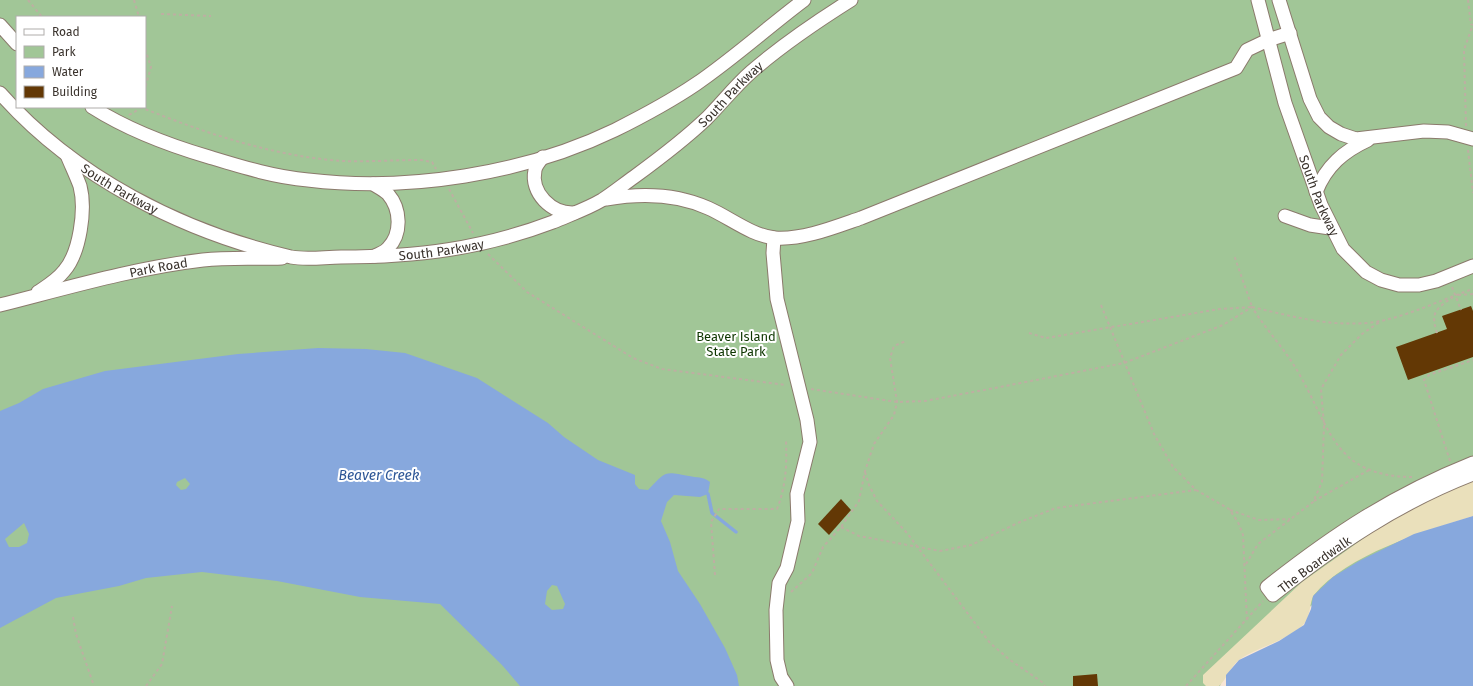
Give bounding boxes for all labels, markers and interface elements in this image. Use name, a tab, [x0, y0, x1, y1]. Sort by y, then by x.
legend	[16, 16, 146, 108]
text: Road	[52, 25, 80, 39]
text: Park	[52, 45, 76, 59]
street label: South Parkway	[695, 58, 766, 130]
text: Water	[52, 65, 84, 79]
text: Building	[52, 85, 98, 99]
street label: South Parkway	[1296, 153, 1342, 239]
street label: South Parkway	[78, 161, 161, 217]
street label: South Parkway	[398, 236, 486, 263]
street label: Park Road	[128, 255, 189, 280]
park label: Beaver Island State Park	[696, 329, 776, 359]
water label: Beaver Creek	[339, 467, 420, 484]
street label: The Boardwalk	[1275, 533, 1354, 596]

